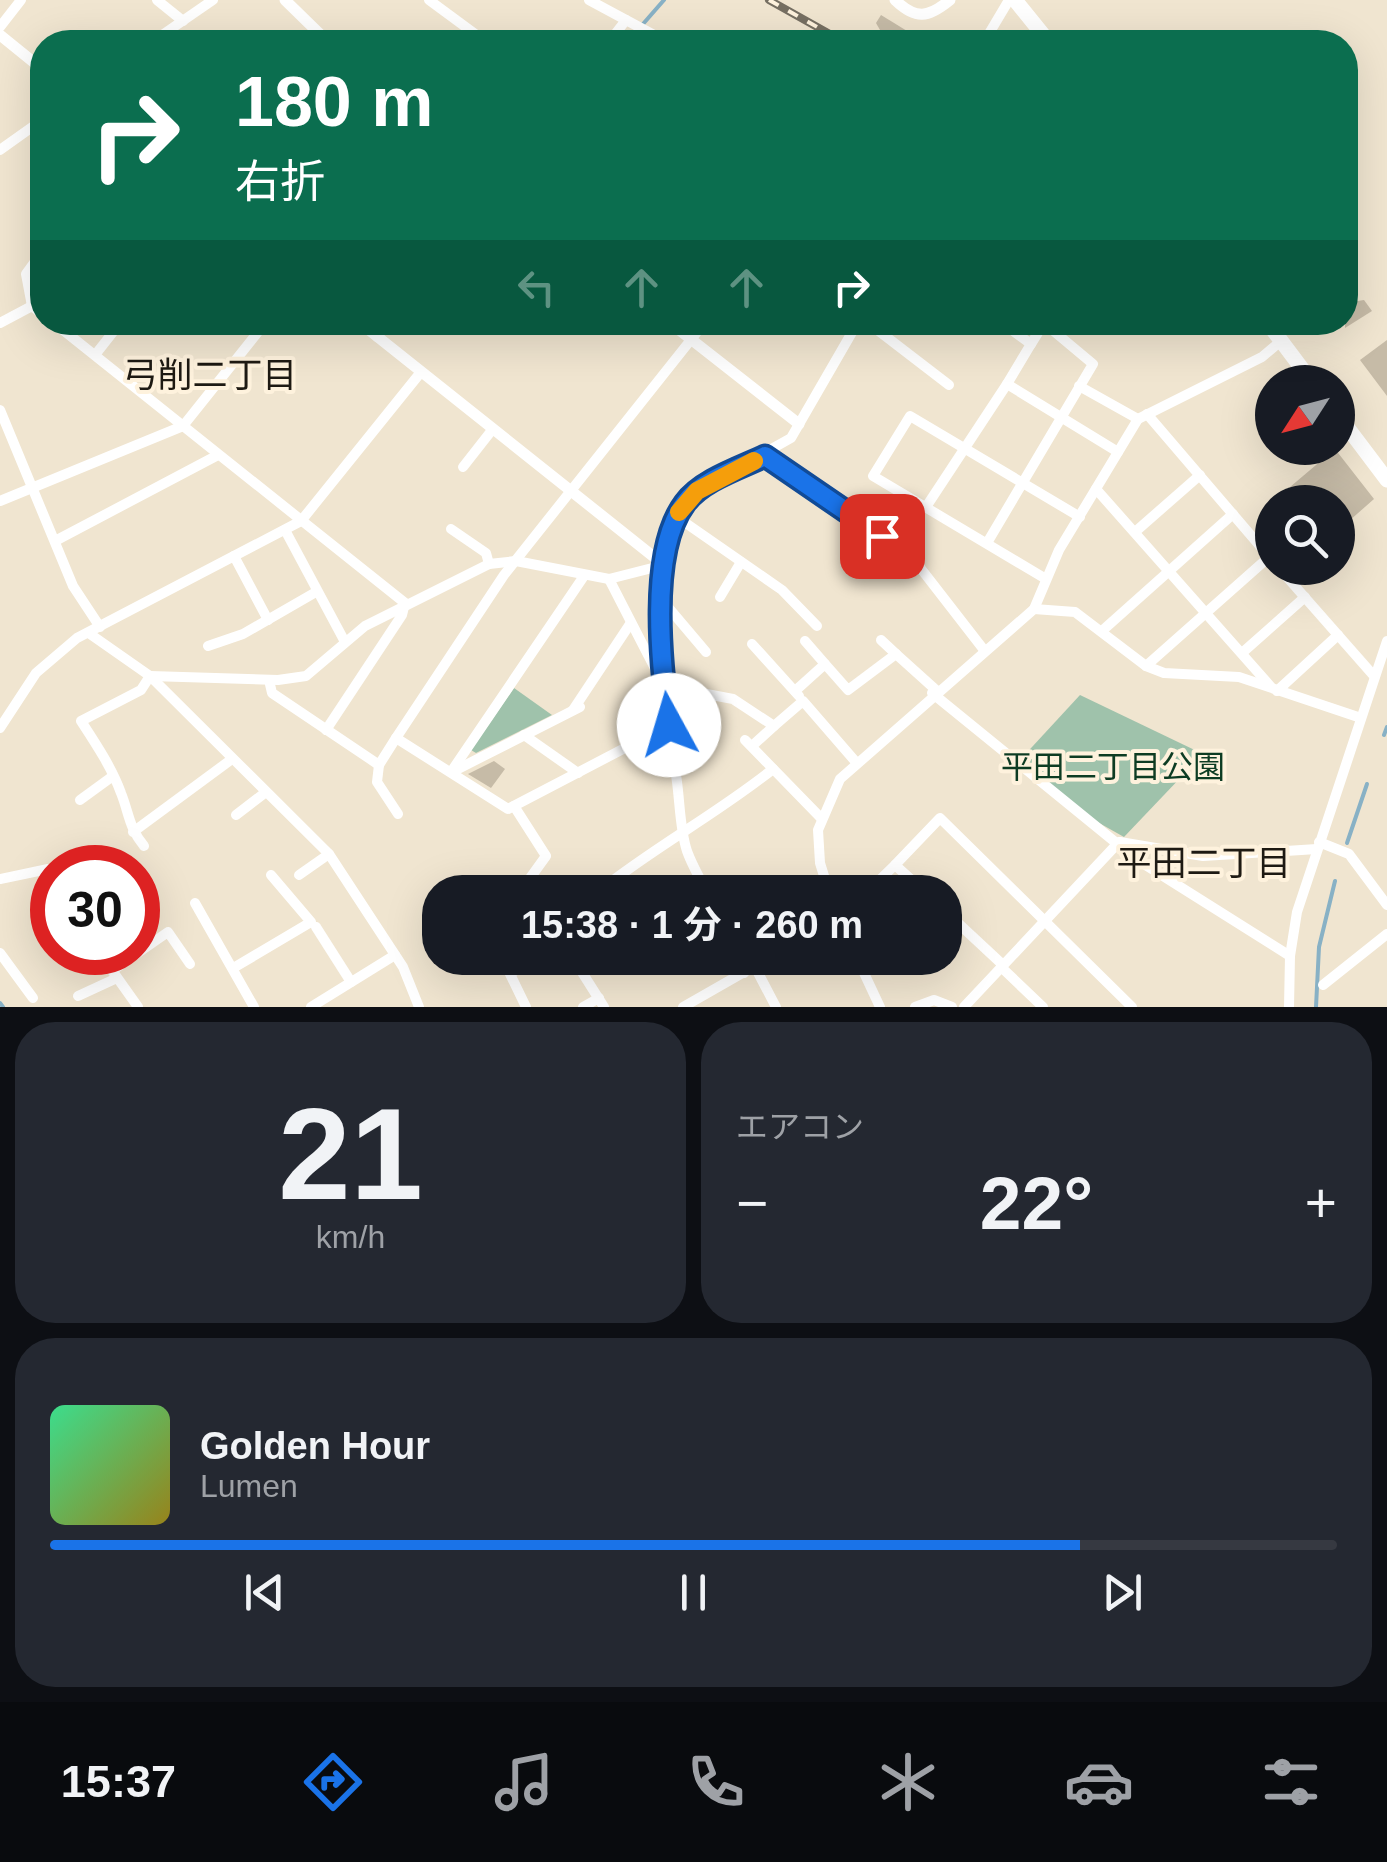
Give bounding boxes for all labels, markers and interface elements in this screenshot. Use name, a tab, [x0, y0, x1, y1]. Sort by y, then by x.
text: 180 m	[235, 63, 433, 141]
icon: right	[70, 70, 200, 200]
text: 右折	[235, 156, 325, 207]
icon: left	[509, 260, 564, 315]
icon: ahead	[614, 260, 669, 315]
icon: ahead	[719, 260, 774, 315]
icon: right	[824, 260, 879, 315]
district label: 弓削二丁目	[122, 355, 298, 394]
north arrow	[1255, 365, 1355, 465]
map controls	[1255, 365, 1355, 585]
button: search	[1255, 485, 1355, 585]
pin	[840, 494, 925, 579]
icon: arrive	[855, 509, 910, 564]
position arrow	[617, 673, 721, 777]
park label: 平田二丁目公園	[1001, 749, 1225, 785]
district label: 平田二丁目	[1116, 843, 1292, 882]
speed limit sign: 30	[30, 845, 160, 975]
text: 15:38 · 1 分 · 260 m	[521, 904, 863, 946]
text: 21	[278, 1081, 423, 1227]
text: エアコン	[736, 1109, 864, 1145]
text: 22°	[980, 1161, 1093, 1245]
text: −	[736, 1172, 768, 1234]
text: +	[1305, 1172, 1337, 1234]
text: km/h	[316, 1219, 385, 1255]
text: Golden Hour	[200, 1425, 430, 1467]
text: Lumen	[200, 1468, 298, 1504]
icon: previous	[237, 1565, 292, 1620]
icon: pause	[666, 1565, 721, 1620]
icon: next	[1095, 1565, 1150, 1620]
icon: directions	[298, 1747, 368, 1817]
icon: music	[489, 1747, 559, 1817]
icon: phone	[681, 1747, 751, 1817]
icon: climate	[873, 1747, 943, 1817]
icon: car	[1064, 1747, 1134, 1817]
icon: filters	[1256, 1747, 1326, 1817]
text: 15:37	[61, 1756, 176, 1807]

